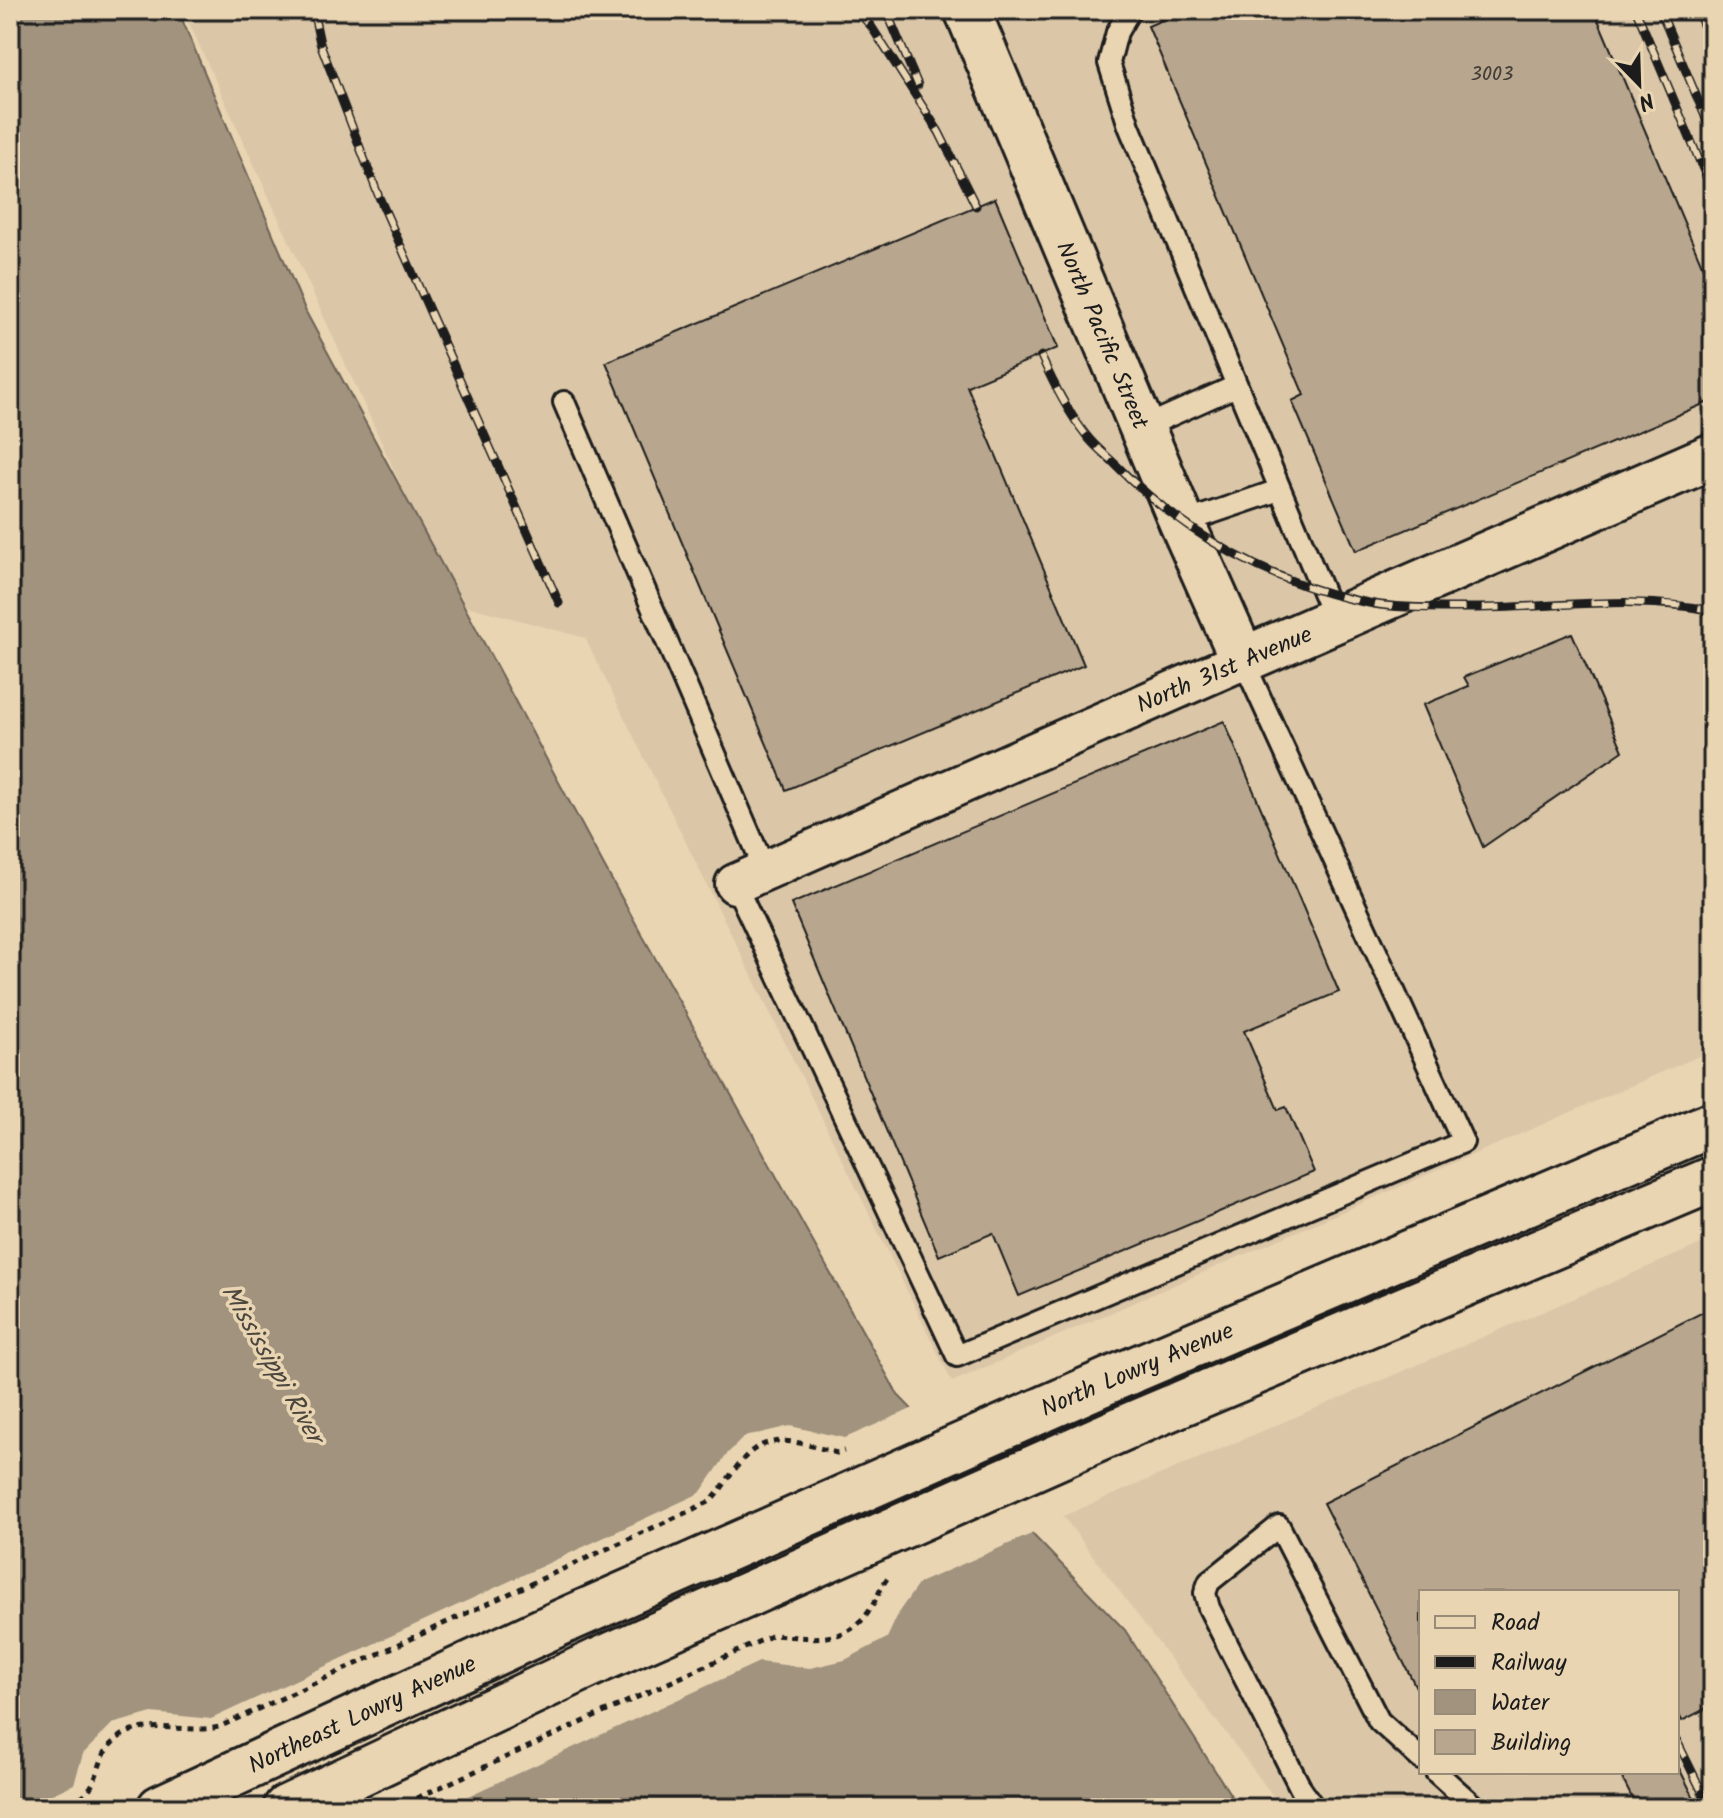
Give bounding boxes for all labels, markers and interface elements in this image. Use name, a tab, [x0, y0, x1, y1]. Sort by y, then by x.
north arrow	[1599, 44, 1679, 124]
house number: 3003	[1471, 59, 1513, 91]
text: N	[1633, 81, 1659, 119]
street label: North Pacific Street	[1044, 235, 1159, 437]
street label: North 31st Avenue	[1130, 616, 1319, 725]
water label: Mississippi River	[209, 1277, 337, 1456]
street label: North Lowry Avenue	[1035, 1312, 1240, 1429]
legend	[1419, 1590, 1679, 1774]
text: Road	[1491, 1604, 1540, 1643]
text: Railway	[1491, 1644, 1567, 1683]
street label: Northeast Lowry Avenue	[242, 1645, 483, 1785]
text: Water	[1491, 1684, 1551, 1723]
text: Building	[1491, 1724, 1571, 1763]

